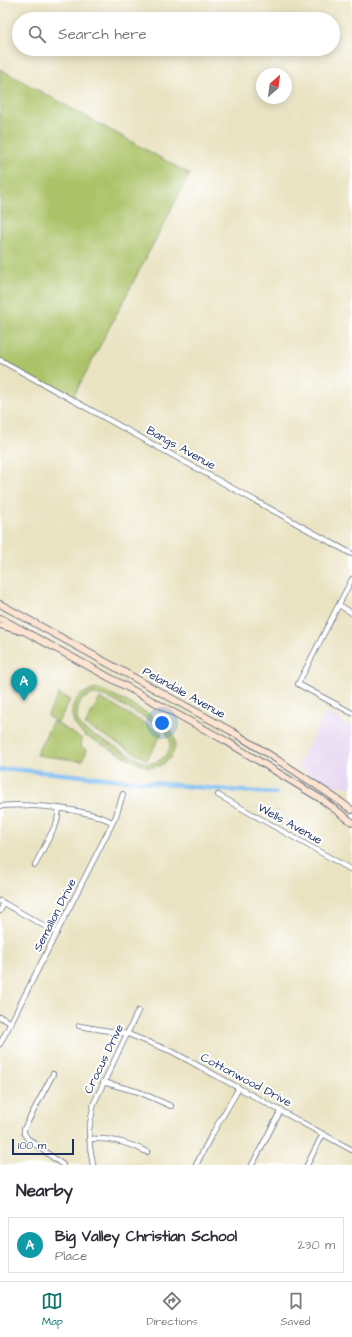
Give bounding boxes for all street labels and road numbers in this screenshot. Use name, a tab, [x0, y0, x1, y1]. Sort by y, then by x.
street label: Bangs Avenue	[143, 422, 219, 475]
street label: Pelandale Avenue	[139, 663, 229, 723]
street label: Wells Avenue	[255, 799, 326, 849]
street label: Semallon Drive	[29, 875, 81, 954]
street label: Crocus Drive	[80, 1021, 128, 1097]
street label: Cottonwood Drive	[198, 1049, 295, 1111]

